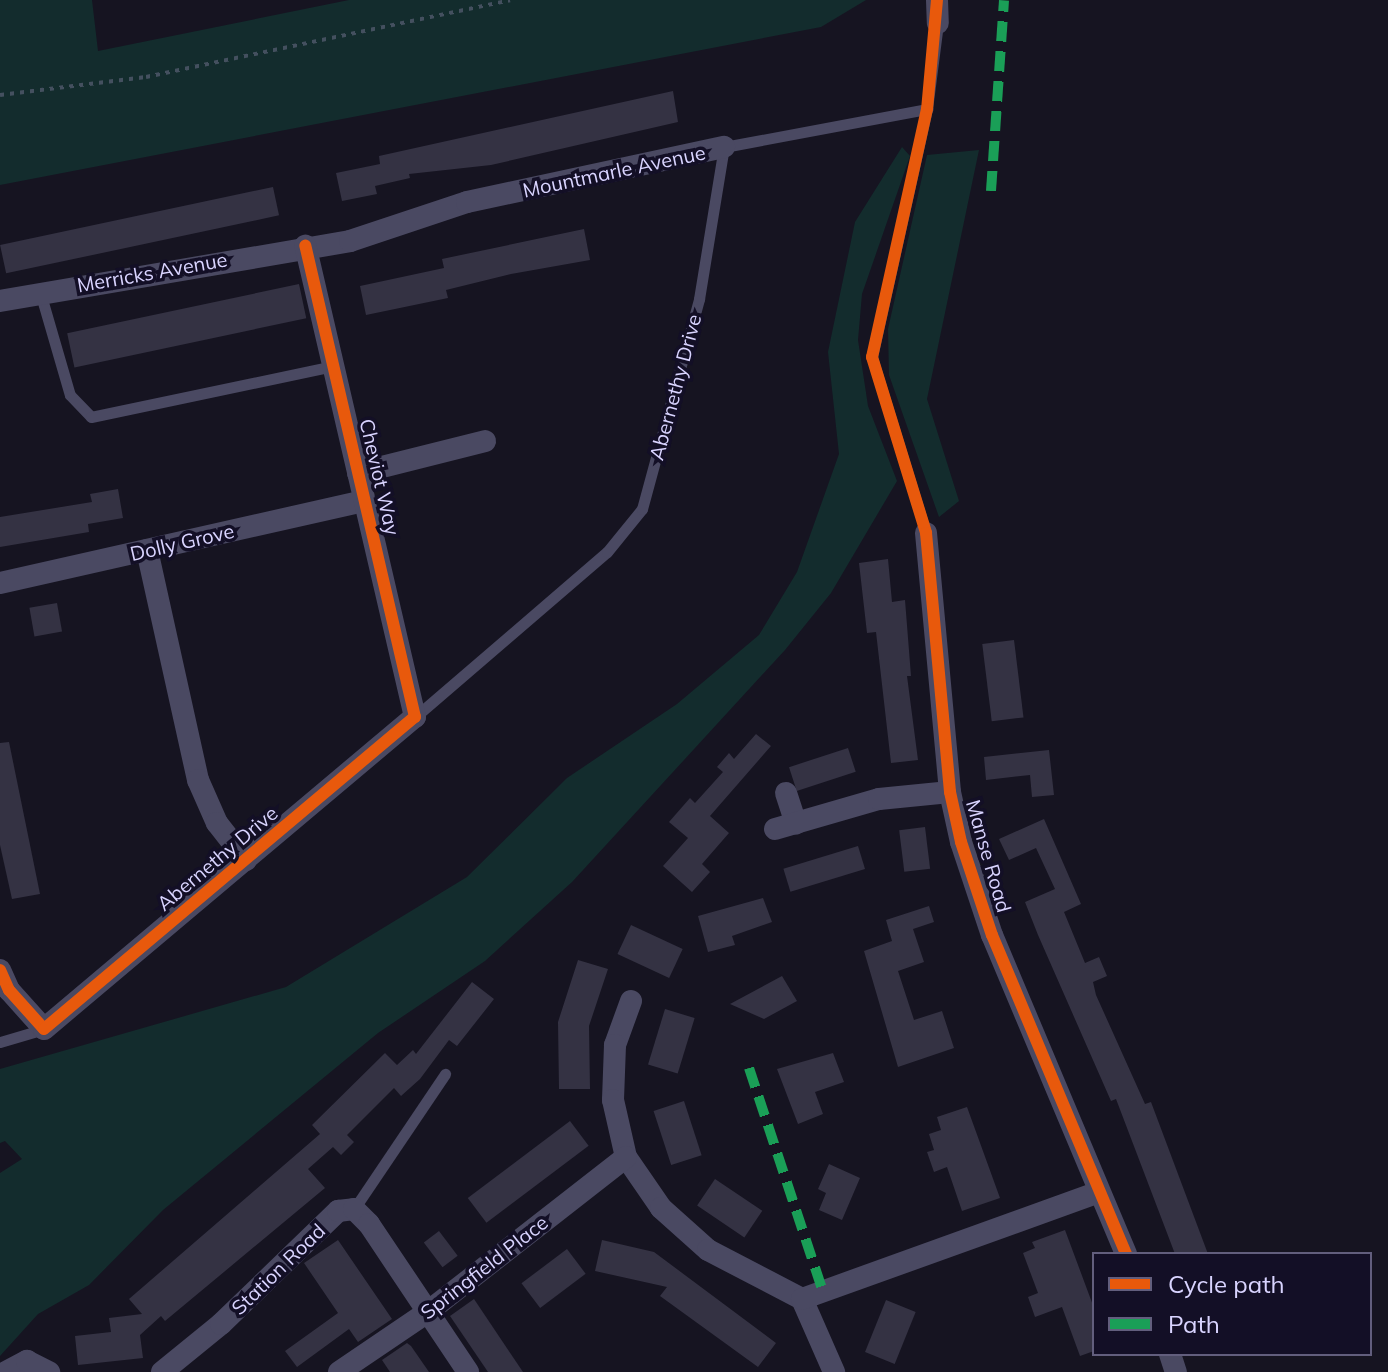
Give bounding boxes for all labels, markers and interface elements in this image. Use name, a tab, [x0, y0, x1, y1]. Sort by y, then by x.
street label: Mountmarle Avenue	[520, 140, 708, 202]
street label: Merricks Avenue	[75, 247, 229, 297]
street label: Abernethy Drive	[644, 311, 706, 463]
street label: Cheviot Way	[355, 416, 405, 538]
street label: Dolly Grove	[128, 518, 236, 566]
street label: Manse Road	[961, 797, 1017, 915]
street label: Abernethy Drive	[152, 801, 282, 915]
street label: Springfield Place	[416, 1210, 552, 1324]
street label: Station Road	[226, 1218, 330, 1320]
legend	[1092, 1252, 1372, 1356]
text: Cycle path	[1168, 1269, 1285, 1299]
text: Path	[1168, 1309, 1220, 1339]

